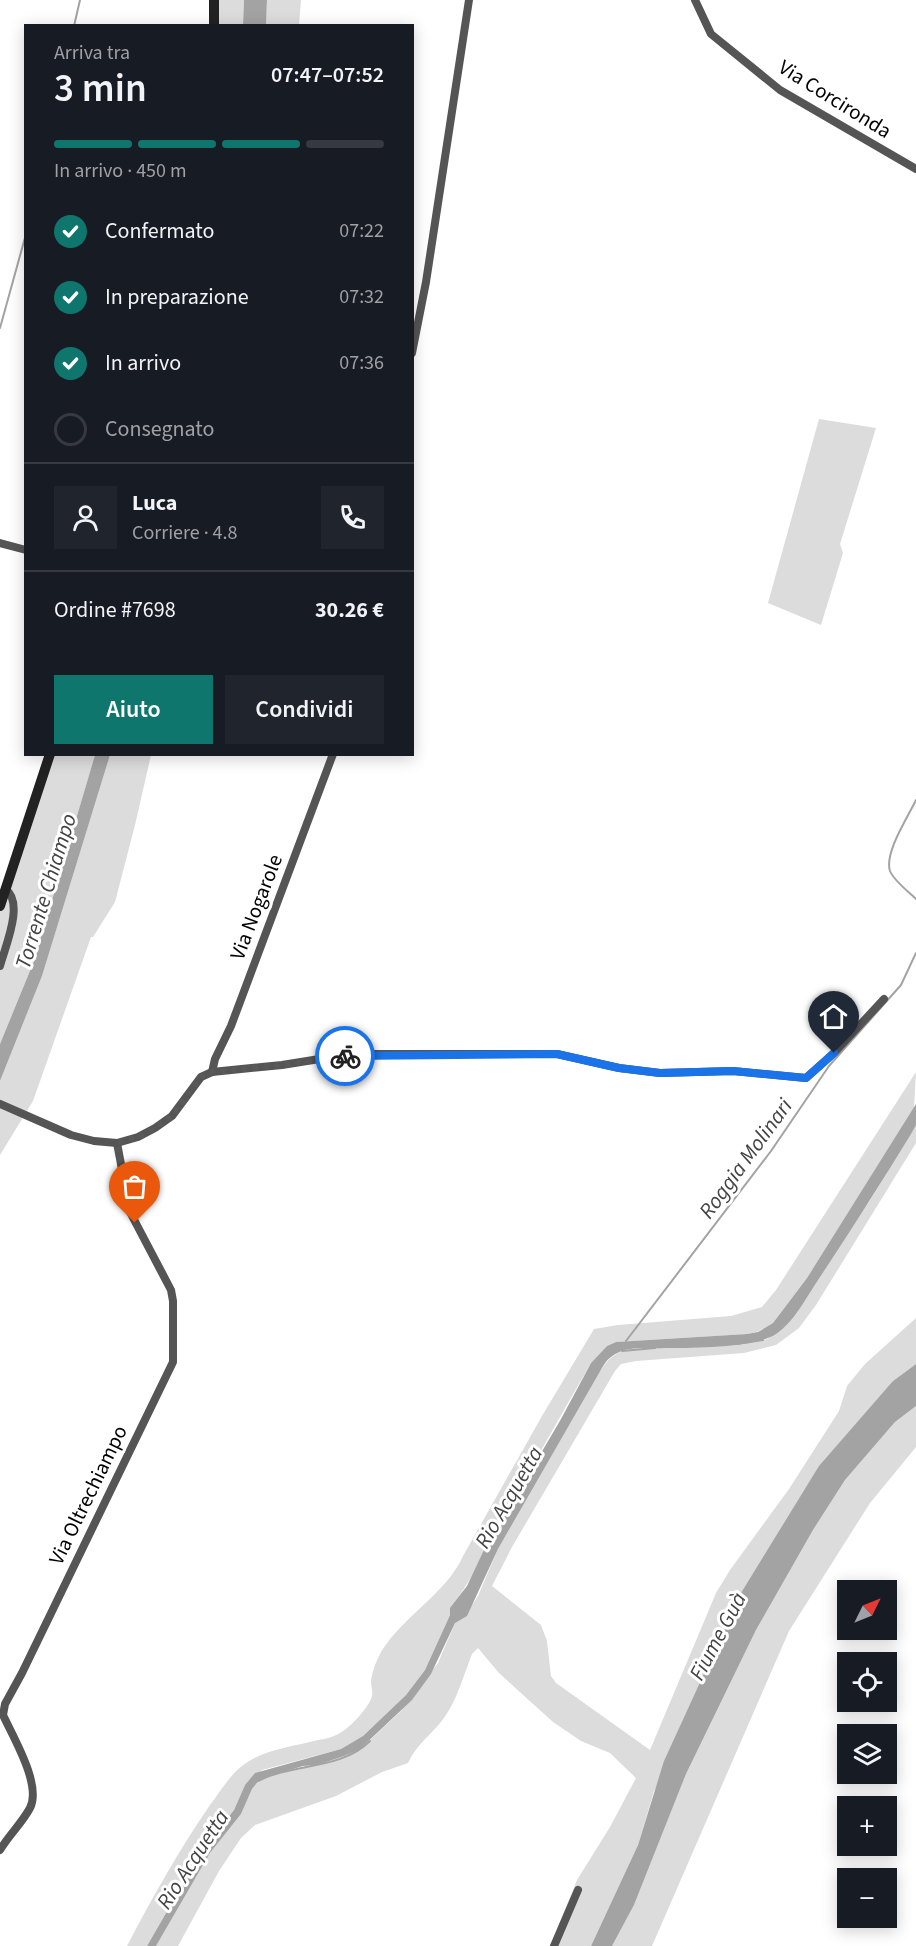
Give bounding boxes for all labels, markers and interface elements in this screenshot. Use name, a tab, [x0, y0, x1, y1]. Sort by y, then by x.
text: Arriva tra	[54, 39, 130, 67]
street label: Via Corcironda	[773, 52, 897, 146]
text: 07:47–07:52	[271, 59, 384, 91]
text: 3 min	[54, 61, 147, 117]
text: In arrivo · 450 m	[54, 157, 187, 185]
icon: check	[54, 215, 87, 248]
text: Confermato	[105, 215, 214, 247]
text: 07:22	[339, 217, 384, 245]
icon: check	[54, 281, 87, 314]
text: In preparazione	[105, 281, 249, 313]
text: 07:32	[339, 283, 384, 311]
icon: check	[54, 347, 87, 380]
text: In arrivo	[105, 347, 181, 379]
text: 07:36	[339, 349, 384, 377]
text: Consegnato	[105, 413, 214, 445]
button: person	[54, 486, 117, 549]
button: phone	[321, 486, 384, 549]
text: Luca	[132, 487, 177, 519]
text: Corriere · 4.8	[132, 519, 237, 547]
text: Ordine #7698	[54, 594, 176, 626]
text: 30.26 €	[315, 594, 384, 626]
button: Aiuto	[54, 675, 213, 744]
button: Condividi	[225, 675, 384, 744]
water label: Torrente Chiampo	[7, 810, 85, 973]
street label: Via Nogarole	[222, 850, 290, 964]
pin	[808, 991, 859, 1053]
icon: home	[817, 1000, 850, 1033]
courier	[315, 1026, 375, 1086]
icon: bike	[329, 1040, 362, 1073]
water label: Roggia Molinari	[691, 1091, 801, 1225]
pin	[109, 1161, 160, 1223]
icon: bag	[118, 1170, 151, 1203]
street label: Via Oltrechiampo	[41, 1420, 135, 1570]
water label: Rio Acquetta	[467, 1440, 551, 1554]
north arrow	[837, 1580, 897, 1640]
map controls	[837, 1580, 897, 1928]
water label: Fiume Guà	[681, 1586, 755, 1686]
button: locate	[837, 1652, 897, 1712]
button: layers	[837, 1724, 897, 1784]
button: +	[837, 1796, 897, 1856]
water label: Rio Acquetta	[149, 1803, 237, 1916]
button: −	[837, 1868, 897, 1928]

